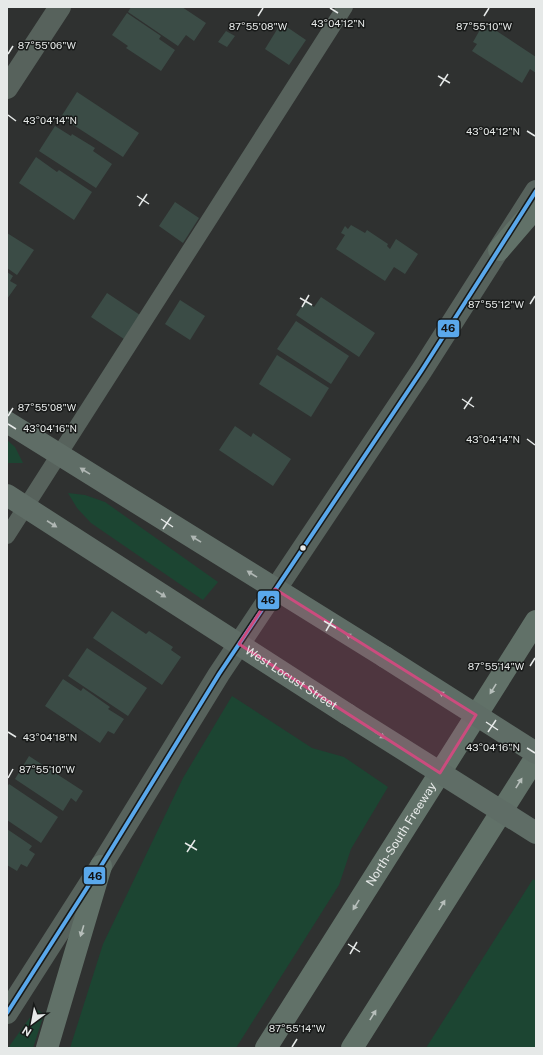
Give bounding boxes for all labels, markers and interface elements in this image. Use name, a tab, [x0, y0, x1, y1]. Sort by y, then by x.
text: 43°04'12"N	[311, 17, 365, 29]
text: 87°55'08"W	[229, 20, 288, 32]
text: 87°55'10"W	[456, 20, 513, 32]
text: 87°55'06"W	[18, 39, 77, 51]
text: 43°04'14"N	[23, 114, 77, 126]
text: 43°04'12"N	[466, 125, 520, 137]
text: 87°55'12"W	[468, 298, 524, 310]
line badge: 46	[437, 319, 460, 338]
text: 46	[441, 322, 455, 334]
text: 87°55'08"W	[18, 401, 77, 413]
text: 43°04'16"N	[23, 422, 77, 434]
text: 43°04'14"N	[466, 433, 520, 445]
one-way arrow	[79, 467, 91, 474]
one-way arrow	[46, 520, 57, 528]
one-way arrow	[190, 536, 202, 543]
unlabelled marker	[298, 543, 308, 553]
one-way arrow	[246, 571, 258, 578]
line badge: 46	[257, 590, 280, 610]
one-way arrow	[155, 591, 167, 598]
text: 46	[261, 594, 275, 606]
one-way arrow	[346, 633, 357, 640]
street label: West Locust Street	[242, 643, 340, 713]
text: 87°55'14"W	[468, 660, 525, 672]
one-way arrow	[489, 683, 496, 695]
one-way arrow	[438, 691, 450, 698]
text: 43°04'18"N	[23, 731, 77, 743]
one-way arrow	[374, 731, 386, 738]
text: 43°04'16"N	[466, 741, 520, 753]
text: 87°55'10"W	[19, 763, 76, 775]
one-way arrow	[516, 778, 523, 789]
street label: North-South Freeway	[363, 779, 439, 889]
line badge: 46	[83, 866, 106, 885]
text: 46	[88, 870, 102, 882]
one-way arrow	[439, 899, 446, 911]
one-way arrow	[352, 900, 360, 911]
one-way arrow	[79, 925, 85, 937]
north arrow	[12, 1003, 52, 1043]
one-way arrow	[369, 1010, 377, 1020]
text: 87°55'14"W	[269, 1022, 326, 1034]
text: N	[20, 1024, 34, 1039]

